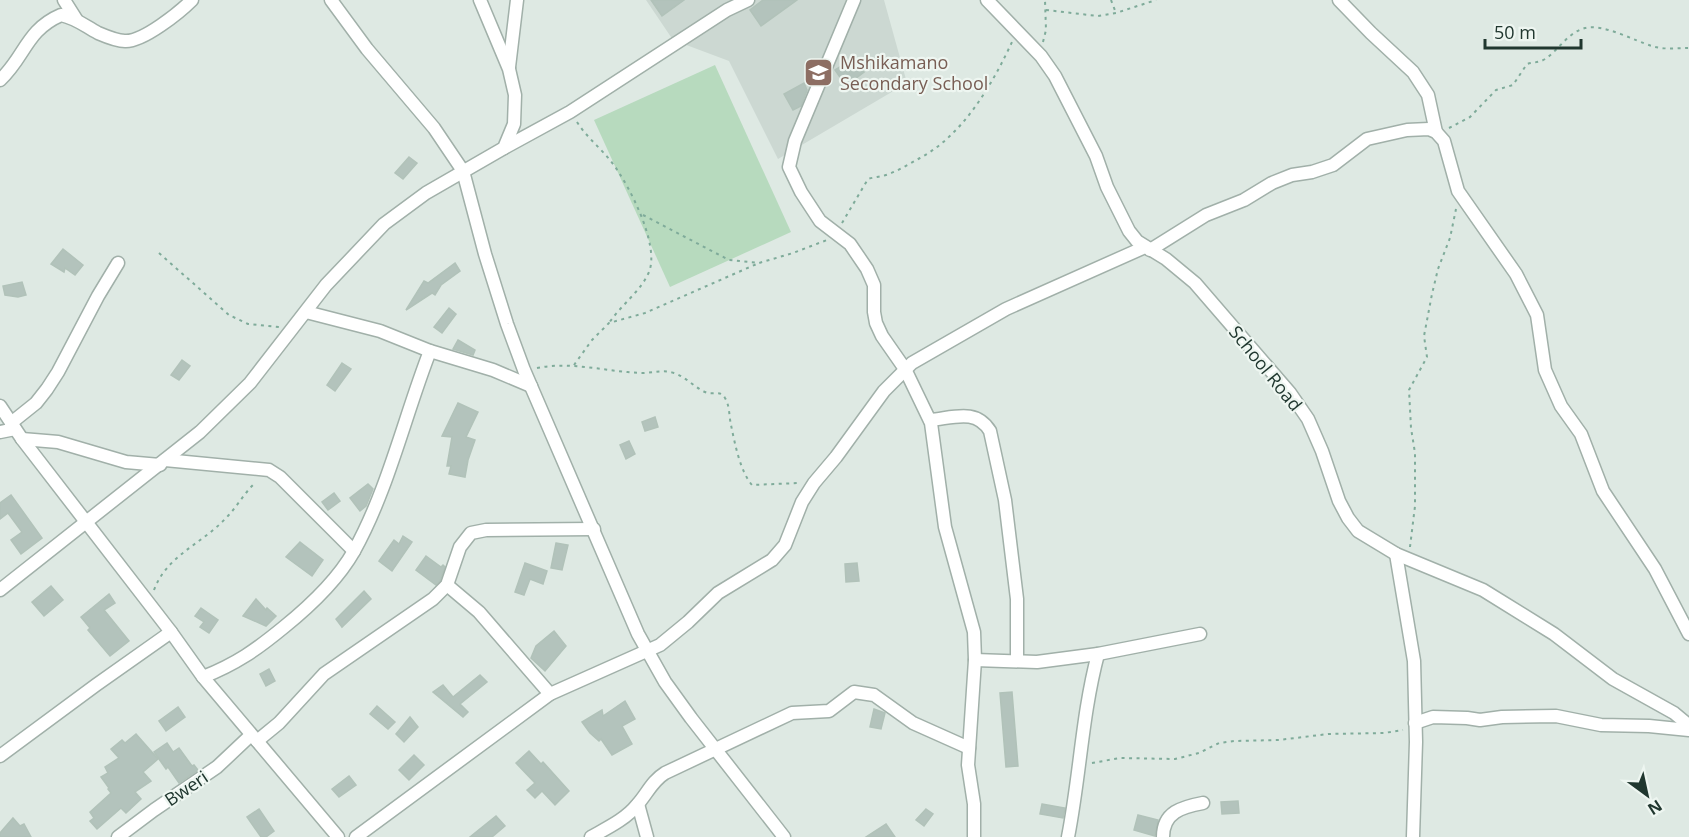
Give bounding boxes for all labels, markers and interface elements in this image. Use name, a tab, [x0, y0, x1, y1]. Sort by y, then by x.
scale bar	[1485, 12, 1581, 50]
text: 50 m	[1494, 20, 1536, 44]
place label: Mshikamano Secondary School	[840, 50, 988, 95]
school or university icon: Mshikamano Secondary School	[803, 56, 835, 88]
street label: School Road	[1224, 320, 1308, 416]
street label: Bweri	[160, 765, 212, 811]
north arrow	[1617, 765, 1677, 825]
text: N	[1644, 795, 1667, 820]

